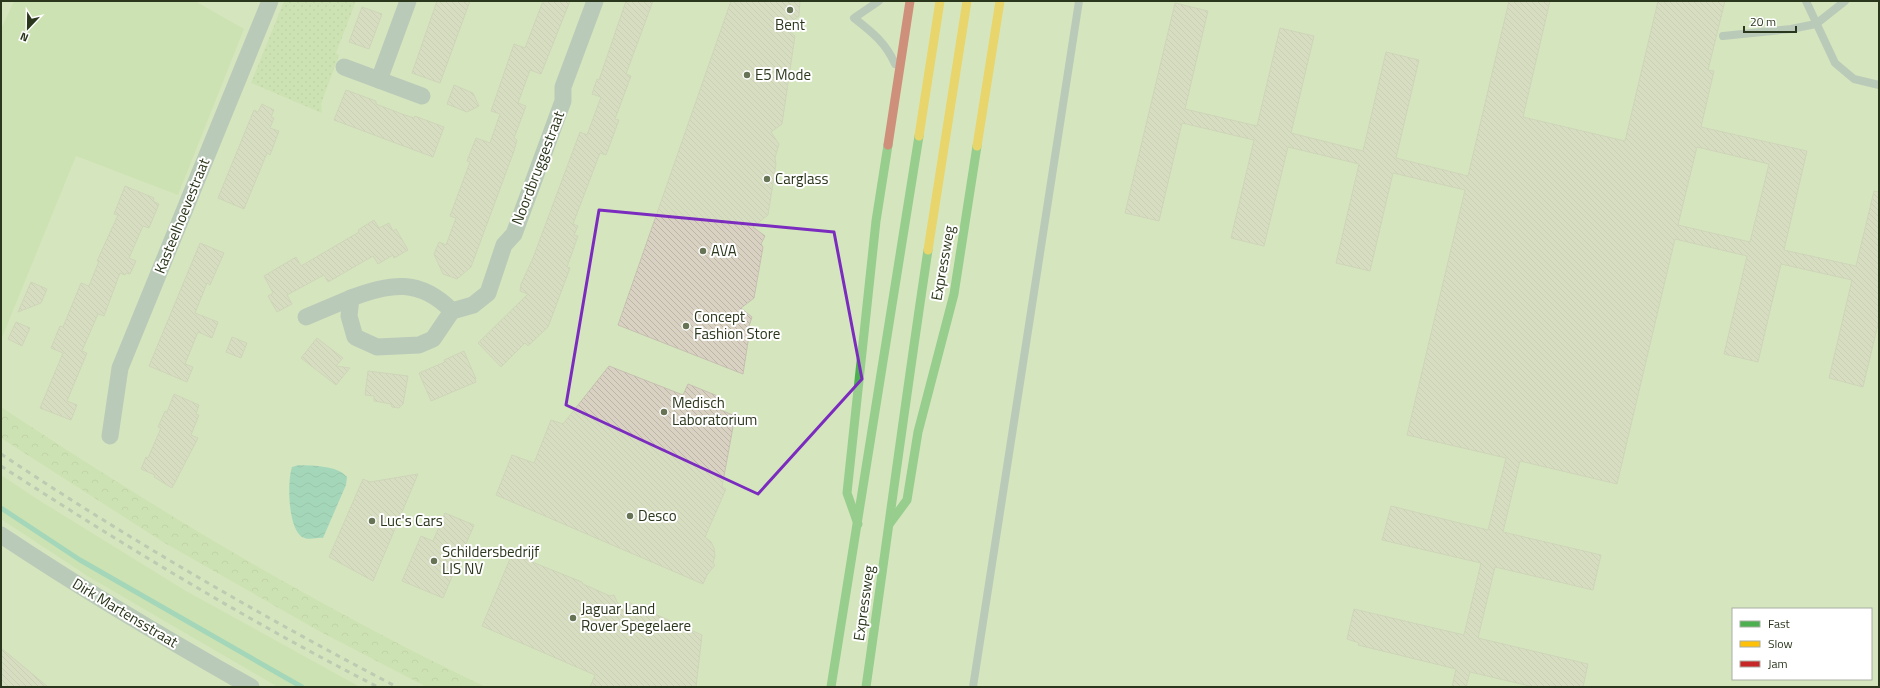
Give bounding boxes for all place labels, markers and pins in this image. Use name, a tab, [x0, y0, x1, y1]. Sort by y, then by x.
marker: Bent	[785, 5, 795, 15]
place label: Bent	[775, 13, 806, 36]
place label: E5 Mode	[755, 63, 811, 86]
marker: E5 Mode	[742, 70, 752, 80]
place label: Carglass	[775, 167, 828, 190]
marker: Carglass	[762, 174, 772, 184]
place label: AVA	[711, 239, 737, 262]
marker: AVA	[698, 246, 708, 256]
place label: Concept Fashion Store	[694, 305, 780, 345]
marker: Concept Fashion Store	[681, 321, 691, 331]
place label: Medisch Laboratorium	[672, 391, 757, 431]
marker: Medisch Laboratorium	[659, 407, 669, 417]
place label: Desco	[638, 504, 677, 527]
place label: Luc's Cars	[380, 509, 443, 532]
marker: Desco	[625, 511, 635, 521]
marker: Luc's Cars	[367, 516, 377, 526]
place label: Schildersbedrijf LIS NV	[442, 540, 539, 580]
marker: Schildersbedrijf LIS NV	[429, 556, 439, 566]
place label: Jaguar Land Rover Spegelaere	[581, 597, 691, 637]
marker: Jaguar Land Rover Spegelaere	[568, 613, 578, 623]

